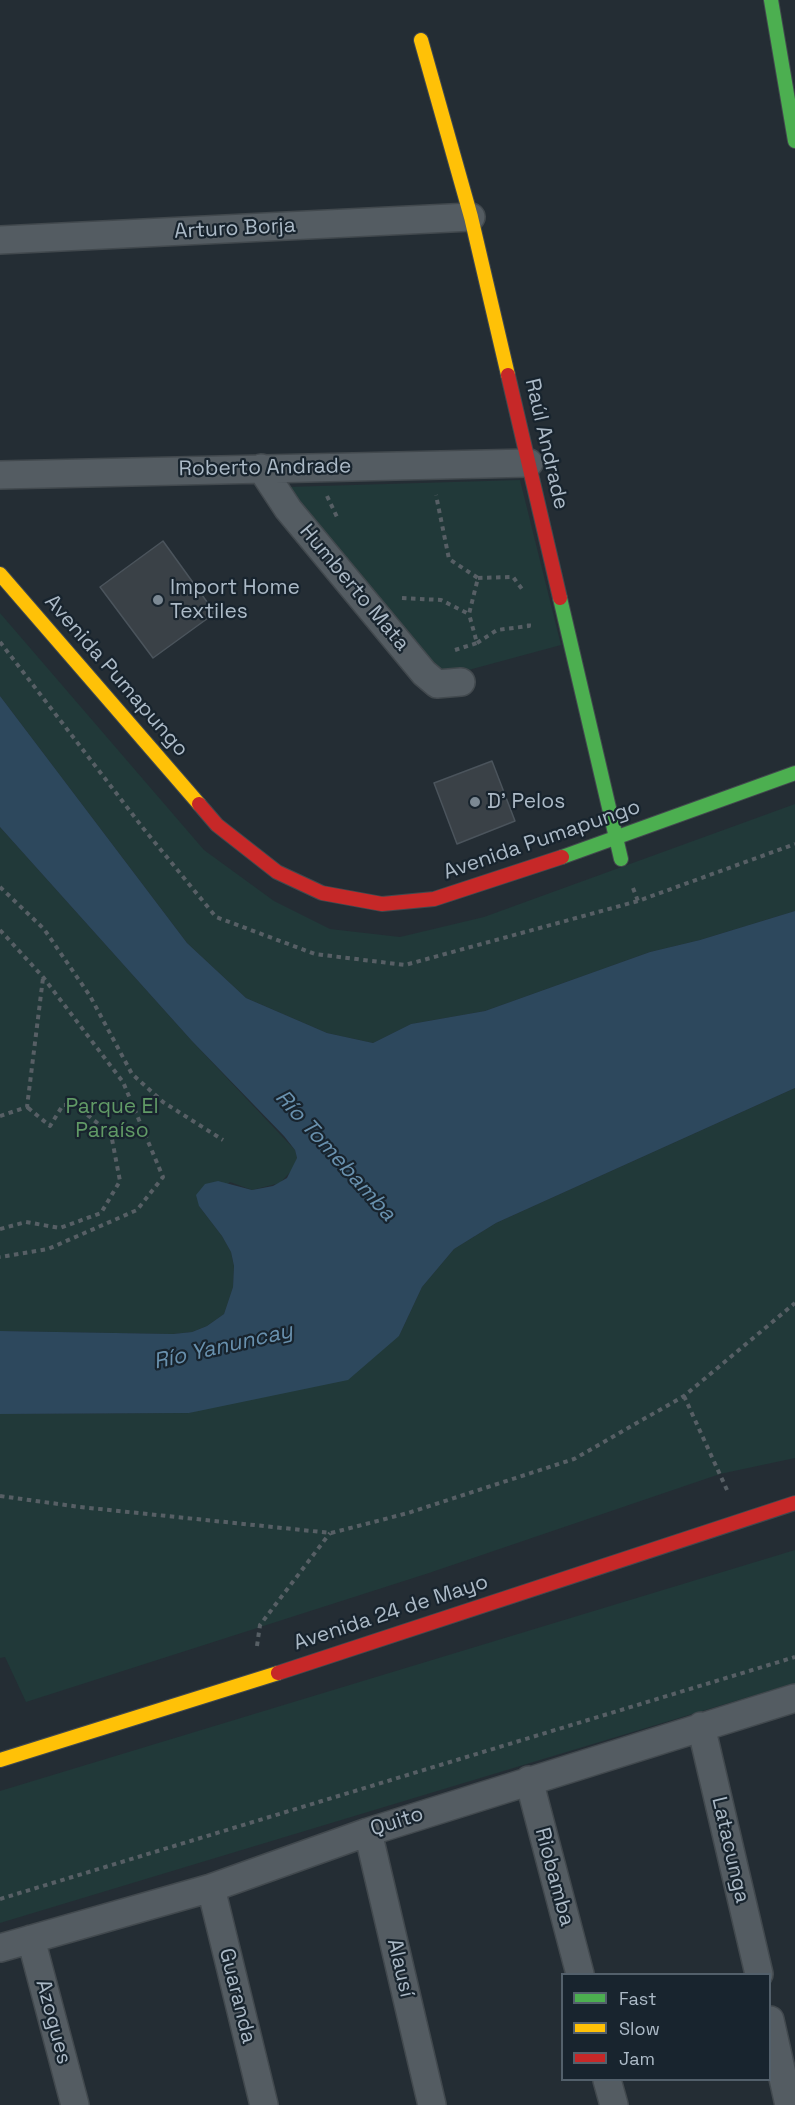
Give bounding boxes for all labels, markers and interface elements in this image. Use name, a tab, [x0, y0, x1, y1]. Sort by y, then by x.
street label: Arturo Borja	[174, 213, 296, 245]
street label: Raúl Andrade	[519, 376, 573, 512]
street label: Roberto Andrade	[178, 454, 352, 482]
street label: Humberto Mata	[294, 520, 414, 656]
place label: Import Home Textiles	[170, 575, 300, 625]
street label: Avenida Pumapungo	[39, 590, 193, 762]
marker: Import Home Textiles	[151, 593, 165, 607]
place label: D' Pelos	[487, 789, 565, 815]
street label: Avenida Pumapungo	[440, 794, 644, 886]
marker: D' Pelos	[468, 795, 482, 809]
water label: Río Tomebamba	[269, 1085, 401, 1227]
park label: Parque El Paraíso	[65, 1094, 159, 1144]
water label: Río Yanuncay	[151, 1318, 295, 1376]
street label: Avenida 24 de Mayo	[291, 1570, 491, 1656]
street label: Latacunga	[706, 1794, 754, 1906]
street label: Quito	[367, 1802, 427, 1842]
street label: Riobamba	[529, 1825, 579, 1929]
street label: Alausí	[381, 1936, 419, 2000]
street label: Guaranda	[213, 1946, 261, 2046]
legend	[561, 1973, 771, 2081]
street label: Azogues	[30, 1977, 76, 2067]
text: Fast	[619, 1987, 656, 2010]
text: Slow	[619, 2017, 660, 2040]
text: Jam	[619, 2047, 655, 2070]

